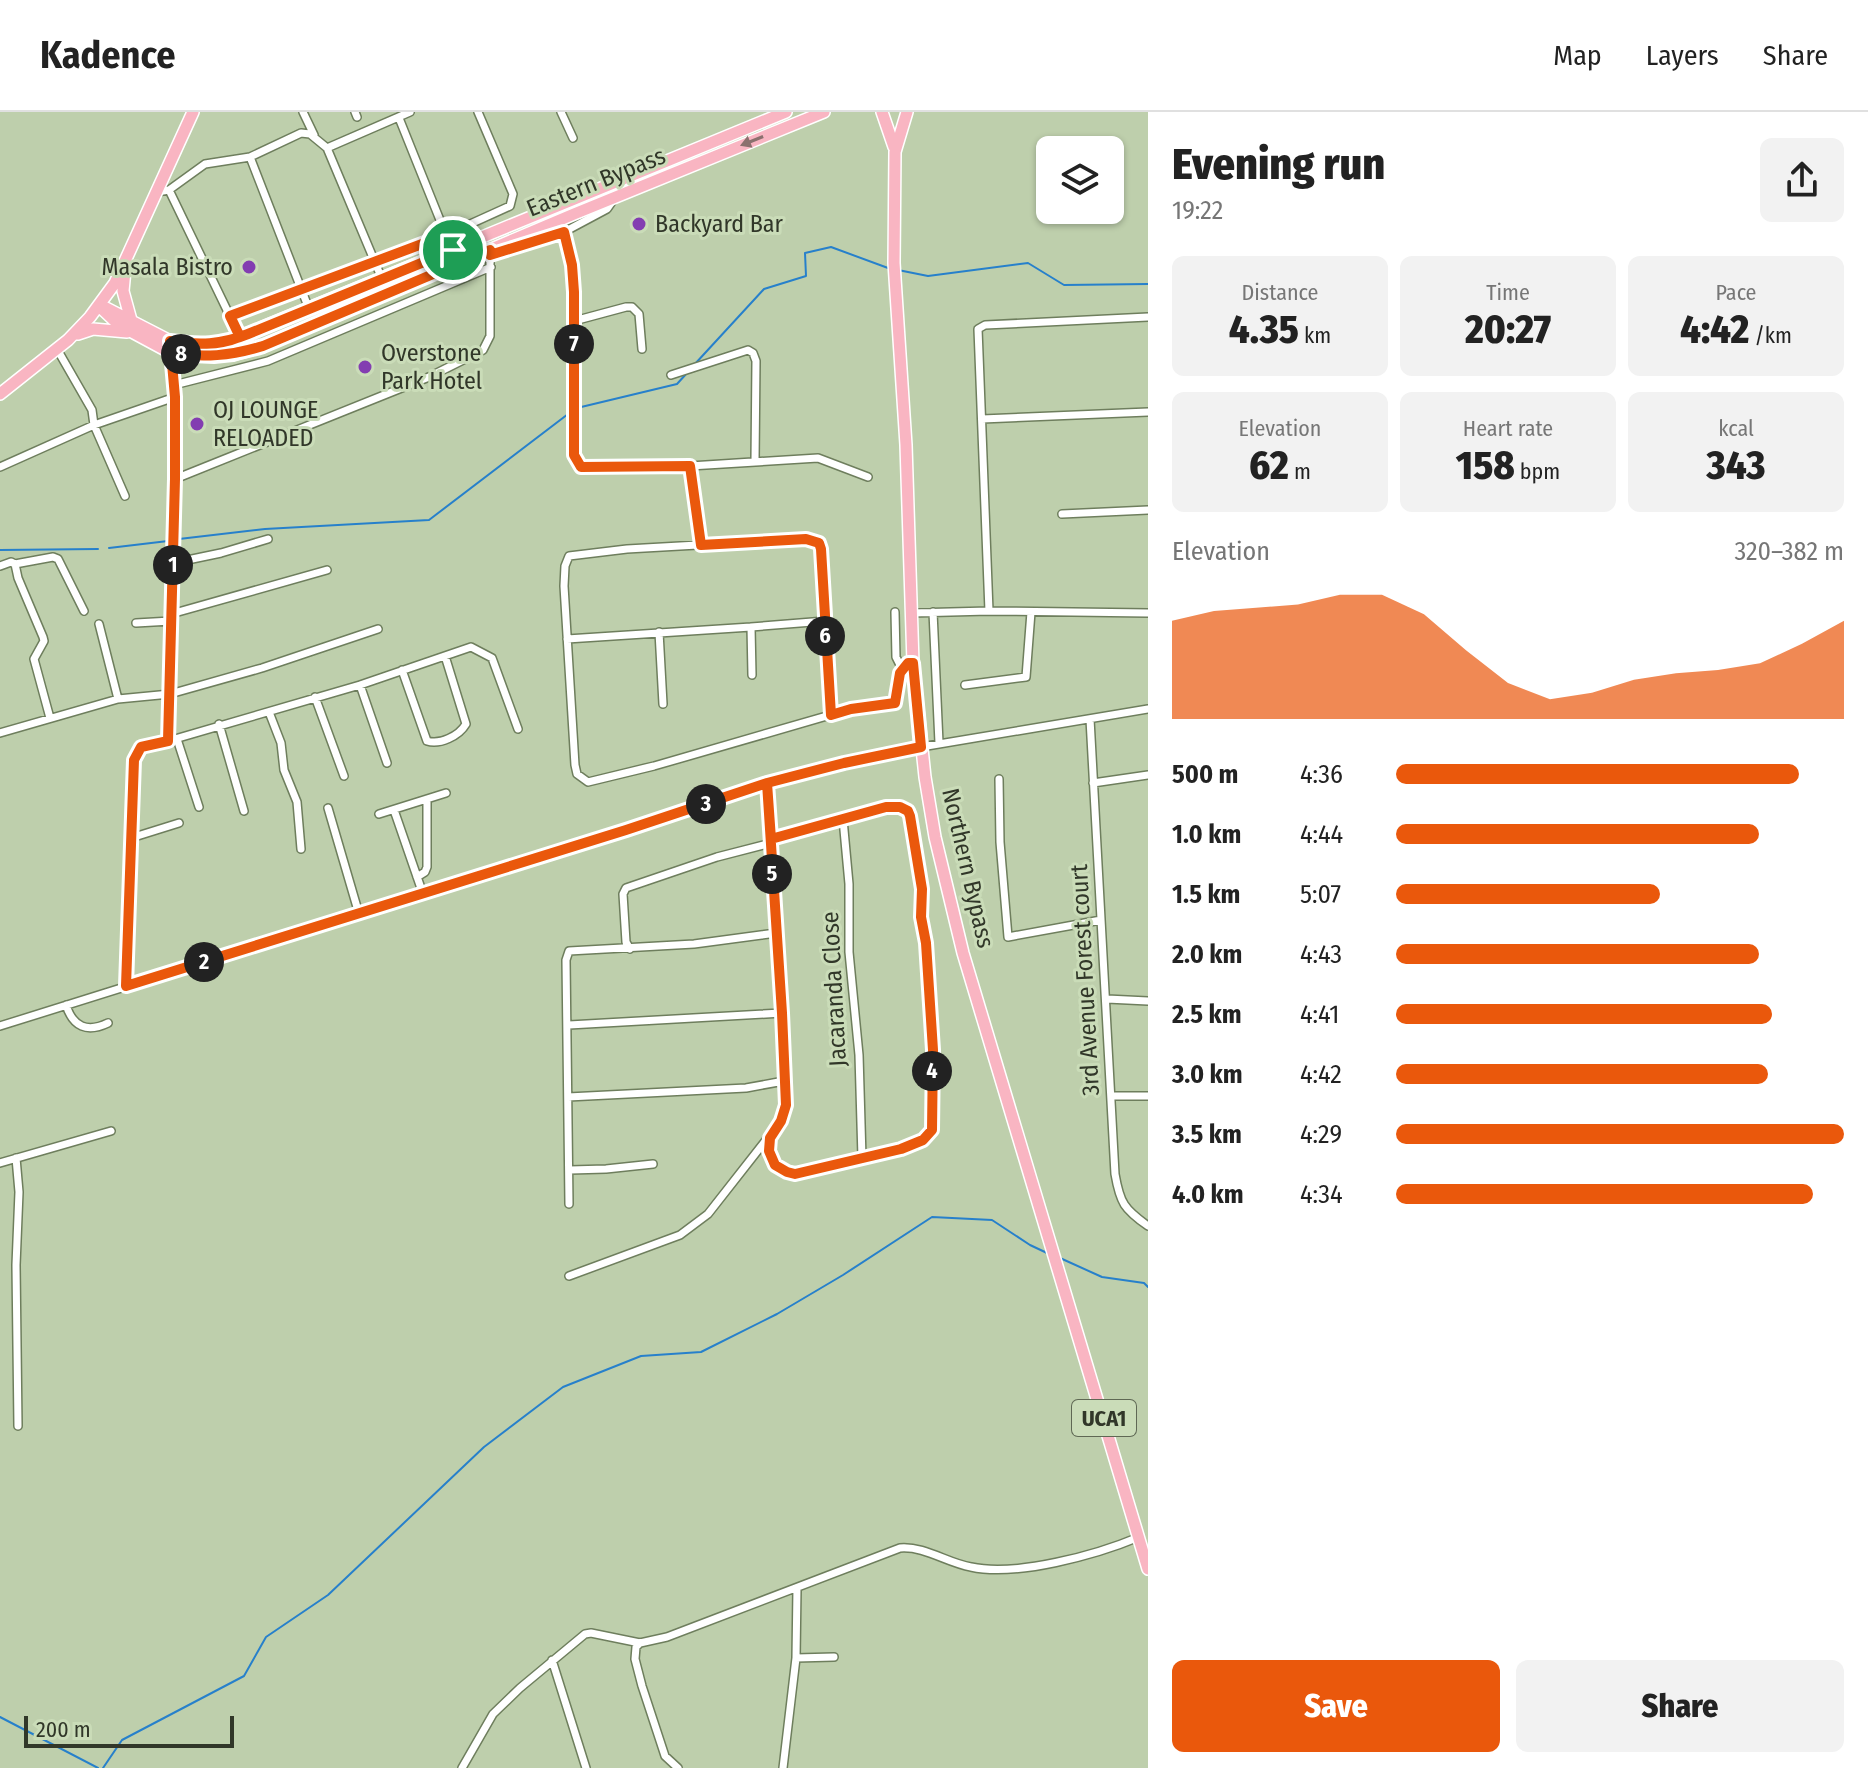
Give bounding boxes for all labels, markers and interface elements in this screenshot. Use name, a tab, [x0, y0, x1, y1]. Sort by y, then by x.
text: Kadence	[40, 32, 176, 78]
text: Map	[1553, 39, 1602, 72]
text: Layers	[1646, 39, 1719, 72]
text: Share	[1763, 39, 1828, 72]
one-way arrow	[740, 135, 764, 148]
map controls	[1036, 136, 1124, 224]
button: layers	[1036, 136, 1124, 224]
text: Evening run	[1172, 138, 1385, 191]
button: share	[1760, 138, 1844, 222]
street label: Eastern Bypass	[523, 141, 669, 223]
text: 19:22	[1172, 195, 1223, 226]
place label: Backyard Bar	[655, 210, 784, 238]
marker: Backyard Bar	[630, 215, 648, 233]
pin	[419, 216, 487, 284]
icon: arrive	[431, 228, 475, 272]
place label: Masala Bistro	[102, 253, 233, 281]
marker: Masala Bistro	[240, 258, 258, 276]
text: Distance	[1241, 279, 1319, 306]
text: Time	[1486, 279, 1530, 306]
text: Pace	[1715, 279, 1757, 306]
text: 4.35	[1229, 306, 1299, 354]
text: 20:27	[1465, 306, 1551, 354]
text: 4:42	[1680, 306, 1749, 354]
text: km	[1299, 322, 1331, 349]
text: /km	[1749, 322, 1792, 349]
pin: 7	[554, 324, 594, 364]
text: 7	[569, 330, 579, 357]
pin: 8	[161, 334, 201, 374]
place label: Overstone Park Hotel	[381, 339, 482, 395]
text: 8	[175, 340, 187, 367]
marker: Overstone Park Hotel	[356, 358, 374, 376]
place label: OJ LOUNGE RELOADED	[213, 396, 318, 452]
marker: OJ LOUNGE RELOADED	[188, 415, 206, 433]
text: Elevation	[1239, 415, 1321, 442]
text: Heart rate	[1463, 415, 1553, 442]
text: kcal	[1718, 415, 1754, 442]
text: 62	[1249, 442, 1289, 490]
text: 158	[1456, 442, 1515, 490]
text: 343	[1707, 442, 1765, 490]
text: m	[1289, 458, 1311, 485]
text: bpm	[1515, 458, 1560, 485]
text: Elevation	[1172, 536, 1270, 567]
text: 320–382 m	[1735, 536, 1844, 567]
pin: 1	[153, 545, 193, 585]
text: 1	[168, 551, 178, 578]
pin: 6	[805, 616, 845, 656]
text: 6	[819, 622, 831, 649]
text: 500 m	[1172, 759, 1238, 790]
text: 4:36	[1300, 759, 1343, 790]
pin: 3	[686, 784, 726, 824]
street label: Northern Bypass	[936, 786, 1000, 950]
text: 3	[701, 790, 711, 817]
text: 1.0 km	[1172, 819, 1241, 850]
text: 4:44	[1300, 819, 1343, 850]
pin: 5	[752, 854, 792, 894]
text: 5	[767, 860, 777, 887]
street label: 3rd Avenue Forest court	[1065, 863, 1105, 1096]
text: 1.5 km	[1172, 879, 1240, 910]
text: 5:07	[1300, 879, 1341, 910]
street label: Jacaranda Close	[816, 911, 852, 1067]
text: 2.0 km	[1172, 939, 1242, 970]
text: 4:43	[1300, 939, 1342, 970]
pin: 2	[184, 942, 224, 982]
text: 2	[199, 948, 209, 975]
text: 2.5 km	[1172, 999, 1242, 1030]
text: 4:41	[1300, 999, 1339, 1030]
pin: 4	[912, 1051, 952, 1091]
text: 4	[926, 1057, 938, 1084]
text: 3.0 km	[1172, 1059, 1243, 1090]
text: 4:42	[1300, 1059, 1342, 1090]
text: 3.5 km	[1172, 1119, 1242, 1150]
text: 4:29	[1300, 1119, 1342, 1150]
text: 4.0 km	[1172, 1179, 1244, 1210]
text: 4:34	[1300, 1179, 1343, 1210]
road number: UCA1	[1072, 1400, 1136, 1436]
button: Save	[1172, 1660, 1500, 1752]
button: Share	[1516, 1660, 1844, 1752]
scale bar	[24, 1712, 234, 1748]
text: 200 m	[36, 1716, 91, 1743]

